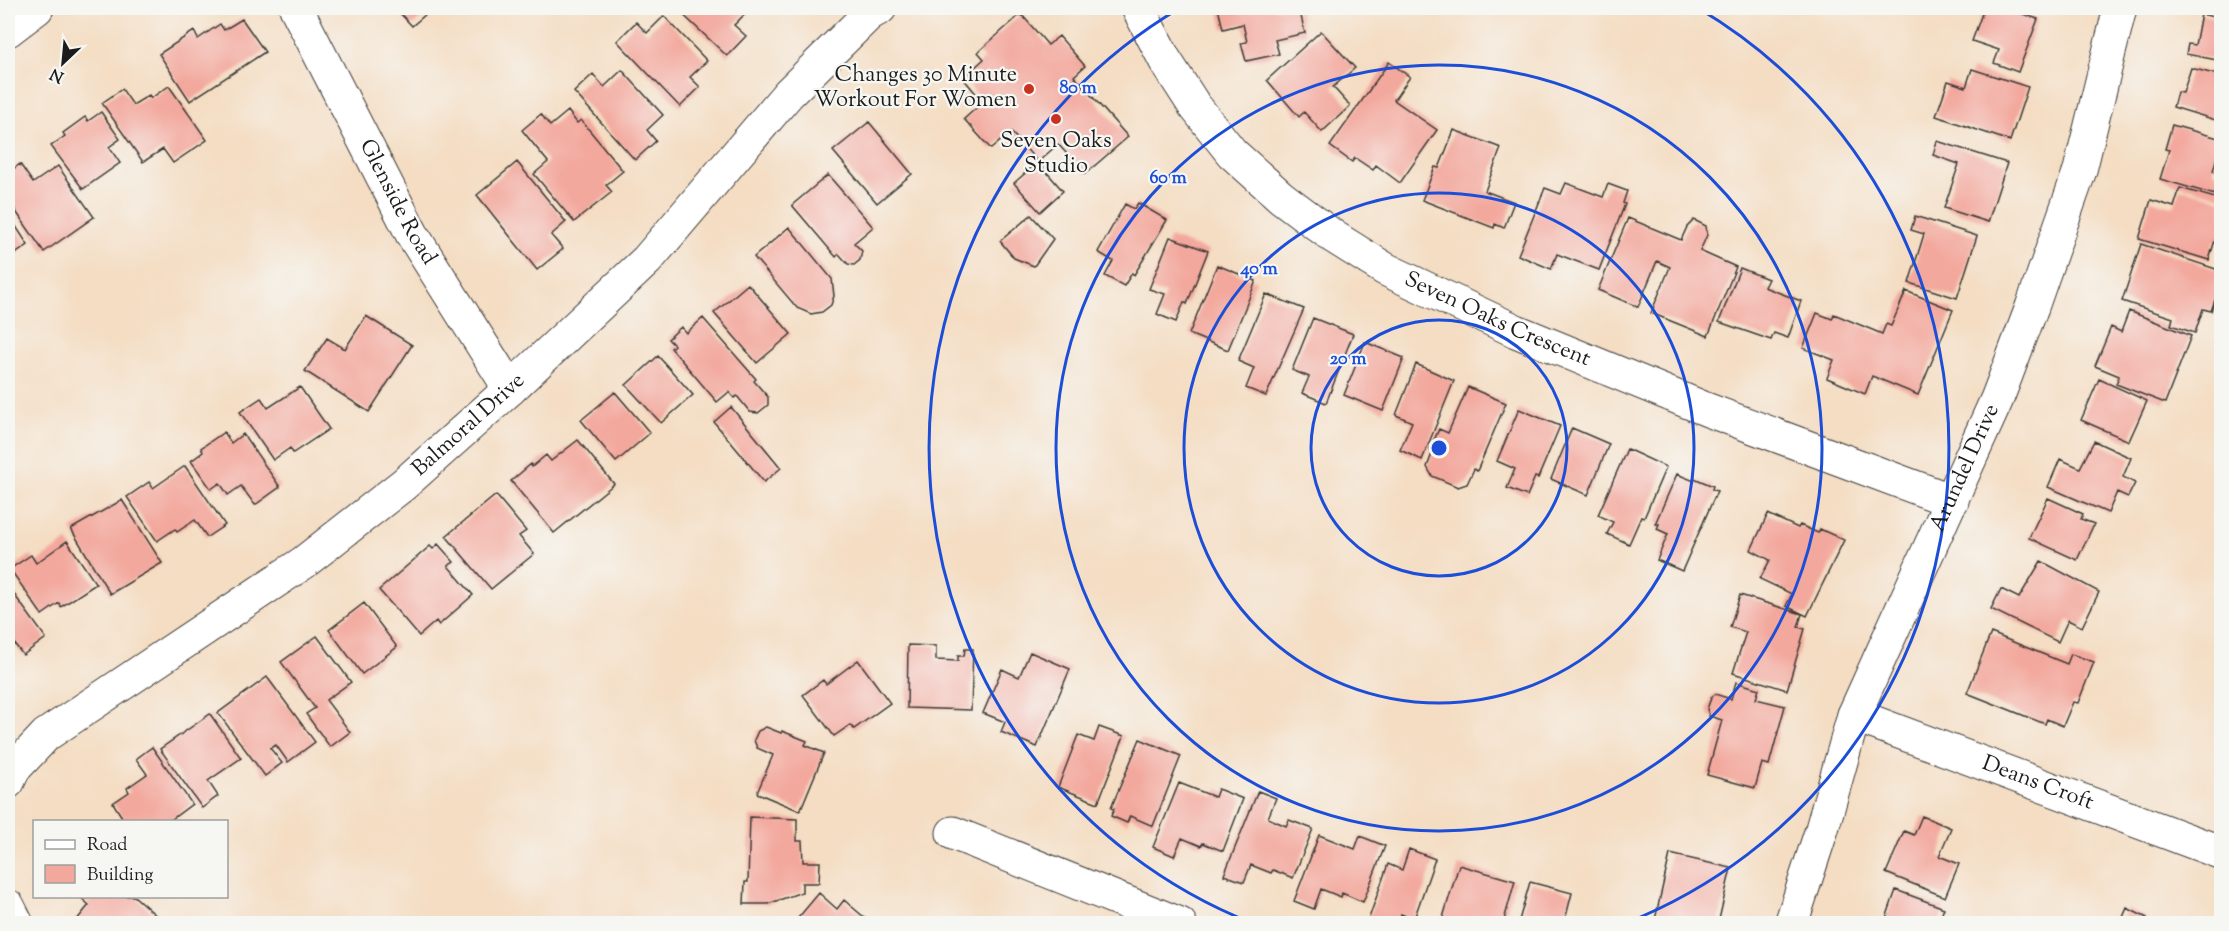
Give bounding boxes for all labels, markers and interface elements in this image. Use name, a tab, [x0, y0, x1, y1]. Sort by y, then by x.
north arrow	[33, 33, 93, 93]
place label: Changes 30 Minute Workout For Women	[814, 60, 1017, 117]
text: N	[47, 61, 68, 87]
text: 80 m	[1059, 76, 1097, 102]
marker: Changes 30 Minute Workout For Women	[1022, 82, 1036, 96]
marker: Seven Oaks Studio	[1049, 112, 1063, 126]
place label: Seven Oaks Studio	[1000, 126, 1112, 183]
street label: Glenside Road	[350, 134, 444, 272]
text: 60 m	[1149, 166, 1187, 192]
text: 40 m	[1239, 257, 1278, 283]
street label: Seven Oaks Crescent	[1399, 264, 1596, 376]
text: 20 m	[1330, 347, 1366, 373]
street label: Balmoral Drive	[405, 366, 533, 485]
street label: Arundel Drive	[1923, 399, 2008, 538]
centre of rings	[1429, 438, 1449, 458]
street label: Deans Croft	[1977, 748, 2098, 820]
legend	[33, 820, 228, 898]
text: Road	[87, 833, 127, 859]
text: Building	[87, 863, 153, 889]

